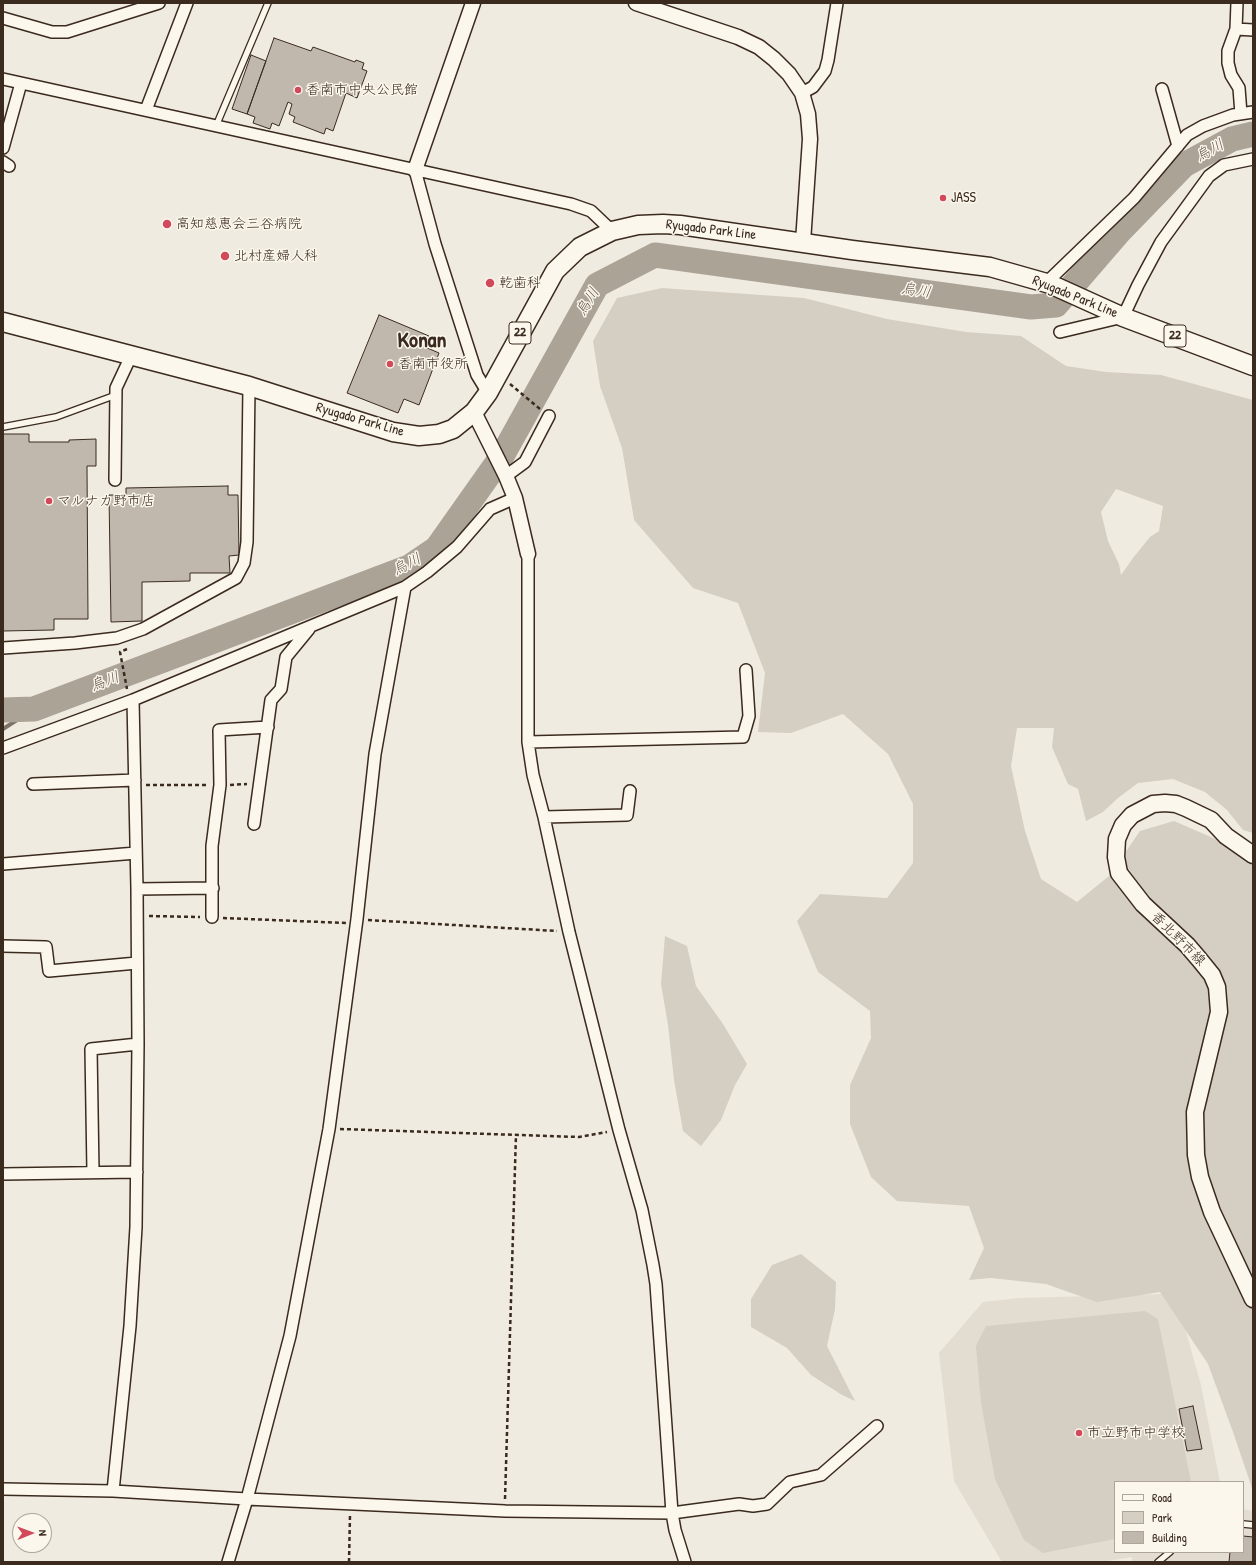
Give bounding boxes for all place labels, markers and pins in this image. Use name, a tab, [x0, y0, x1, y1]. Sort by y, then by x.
place label: 香南市中央公民館	[306, 82, 418, 98]
marker: 香南市中央公民館	[293, 85, 303, 95]
place label: JASS	[951, 190, 976, 206]
marker: JASS	[938, 193, 948, 203]
place label: 高知慈恵会三谷病院	[176, 216, 302, 232]
marker: 高知慈恵会三谷病院	[161, 218, 173, 230]
place label: 北村産婦人科	[234, 248, 318, 264]
marker: 北村産婦人科	[219, 250, 231, 262]
place label: 乾歯科	[499, 275, 541, 291]
marker: 乾歯科	[484, 277, 496, 289]
place label: 香南市役所	[398, 356, 468, 372]
marker: 香南市役所	[385, 359, 395, 369]
place label: マルナカ野市店	[57, 493, 155, 509]
marker: マルナカ野市店	[44, 496, 54, 506]
place label: 市立野市中学校	[1087, 1425, 1185, 1441]
marker: 市立野市中学校	[1074, 1428, 1084, 1438]

